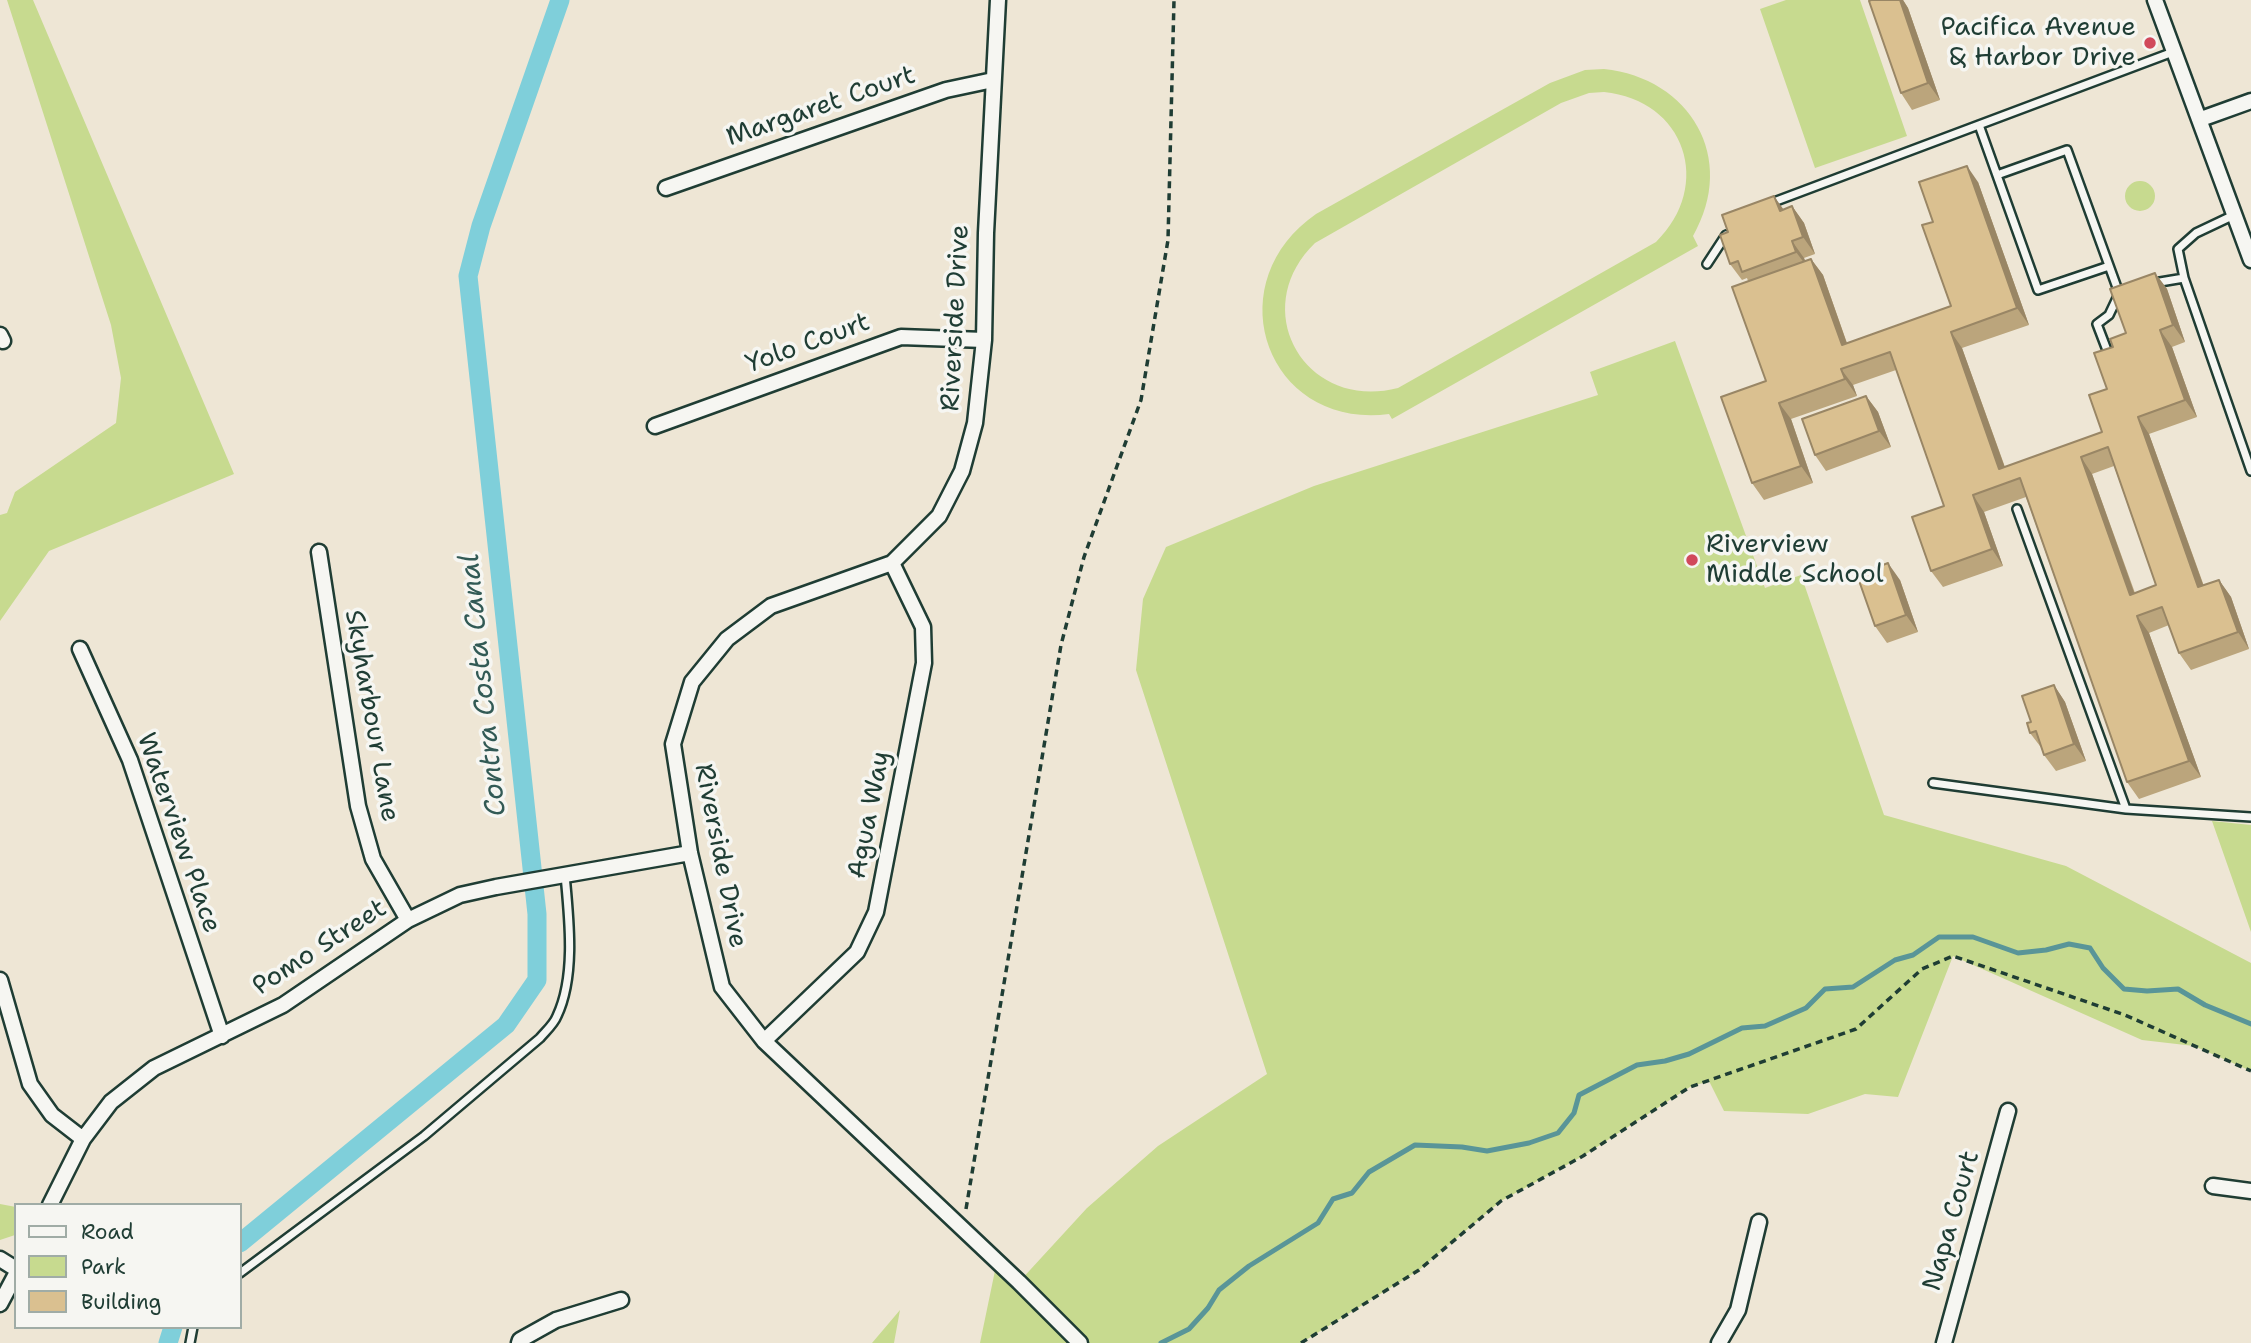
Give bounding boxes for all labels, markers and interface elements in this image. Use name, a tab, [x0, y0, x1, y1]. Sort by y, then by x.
place label: Pacifica Avenue & Harbor Drive	[1940, 12, 2136, 74]
marker: Pacifica Avenue & Harbor Drive	[2142, 35, 2158, 51]
street label: Margaret Court	[722, 60, 920, 154]
street label: Riverside Drive	[936, 224, 976, 412]
street label: Yolo Court	[742, 307, 874, 381]
place label: Riverview Middle School	[1706, 529, 1884, 590]
water label: Contra Costa Canal	[453, 552, 515, 818]
marker: Riverview Middle School	[1684, 552, 1700, 568]
street label: Skyharbour Lane	[337, 608, 405, 824]
street label: Waterview Place	[129, 729, 227, 937]
street label: Agua Way	[842, 749, 898, 881]
street label: Riverside Drive	[687, 761, 753, 951]
street label: Pomo Street	[247, 893, 393, 1003]
street label: Napa Court	[1917, 1147, 1987, 1295]
legend	[14, 1203, 242, 1329]
text: Road	[81, 1218, 134, 1246]
text: Park	[81, 1253, 126, 1281]
text: Building	[81, 1288, 161, 1316]

